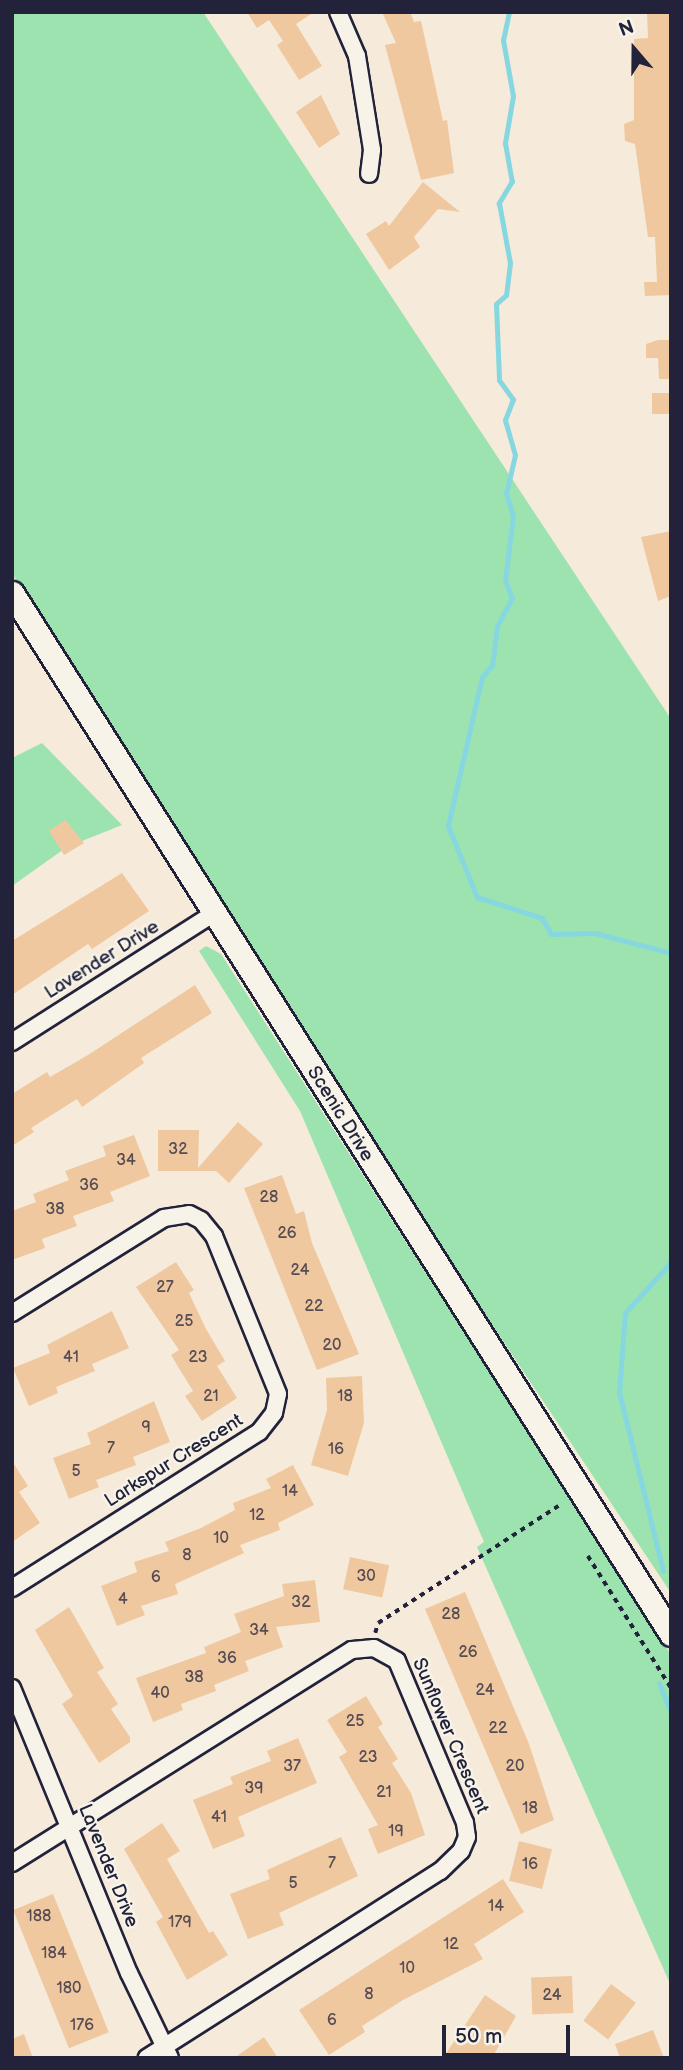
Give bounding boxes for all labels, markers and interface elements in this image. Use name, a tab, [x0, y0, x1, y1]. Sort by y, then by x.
north arrow	[599, 14, 669, 84]
text: N	[616, 16, 637, 42]
street label: Lavender Drive	[40, 916, 164, 1004]
street label: Scenic Drive	[302, 1062, 378, 1166]
house number: 32	[168, 1140, 188, 1160]
house number: 34	[116, 1151, 136, 1171]
house number: 36	[79, 1176, 99, 1196]
house number: 28	[260, 1188, 278, 1208]
house number: 38	[45, 1200, 65, 1220]
house number: 26	[277, 1224, 297, 1244]
house number: 24	[291, 1261, 309, 1281]
house number: 27	[156, 1278, 174, 1298]
house number: 22	[305, 1297, 323, 1317]
house number: 25	[175, 1312, 193, 1332]
house number: 20	[323, 1336, 341, 1356]
house number: 41	[63, 1348, 79, 1368]
house number: 23	[189, 1348, 207, 1368]
house number: 21	[203, 1387, 219, 1407]
house number: 18	[337, 1387, 353, 1407]
street label: Larkspur Crescent	[101, 1409, 247, 1513]
house number: 9	[141, 1418, 151, 1438]
house number: 7	[107, 1439, 115, 1459]
house number: 16	[328, 1440, 344, 1460]
house number: 5	[71, 1462, 81, 1482]
house number: 14	[282, 1482, 298, 1502]
house number: 12	[249, 1506, 265, 1526]
house number: 10	[213, 1529, 229, 1549]
house number: 8	[182, 1546, 192, 1566]
house number: 30	[356, 1567, 376, 1587]
house number: 6	[151, 1568, 161, 1588]
house number: 4	[118, 1590, 128, 1610]
house number: 32	[291, 1593, 311, 1613]
house number: 28	[442, 1605, 460, 1625]
house number: 34	[249, 1621, 269, 1641]
house number: 26	[458, 1643, 478, 1663]
house number: 36	[217, 1649, 237, 1669]
street label: Sunflower Crescent	[407, 1655, 493, 1817]
house number: 38	[184, 1668, 204, 1688]
house number: 24	[476, 1681, 494, 1701]
house number: 40	[150, 1684, 170, 1704]
house number: 25	[346, 1712, 364, 1732]
house number: 22	[489, 1719, 507, 1739]
house number: 23	[359, 1748, 377, 1768]
house number: 37	[283, 1757, 301, 1777]
house number: 20	[506, 1757, 524, 1777]
house number: 39	[244, 1779, 264, 1799]
house number: 21	[376, 1783, 392, 1803]
house number: 18	[522, 1799, 538, 1819]
street label: Lavender Drive	[73, 1801, 143, 1931]
house number: 41	[211, 1808, 227, 1828]
house number: 19	[388, 1822, 404, 1842]
house number: 7	[328, 1854, 336, 1874]
house number: 16	[522, 1855, 538, 1875]
house number: 5	[288, 1874, 298, 1894]
house number: 14	[488, 1897, 504, 1917]
house number: 188	[27, 1907, 51, 1927]
house number: 179	[168, 1913, 192, 1933]
house number: 12	[443, 1935, 459, 1955]
house number: 184	[41, 1944, 67, 1964]
house number: 10	[399, 1959, 415, 1979]
house number: 180	[57, 1979, 81, 1999]
house number: 8	[364, 1985, 374, 2005]
house number: 24	[543, 1986, 561, 2006]
scale bar	[445, 2010, 573, 2054]
house number: 6	[327, 2011, 337, 2031]
house number: 176	[70, 2016, 94, 2036]
text: 50 m	[455, 2024, 502, 2049]

